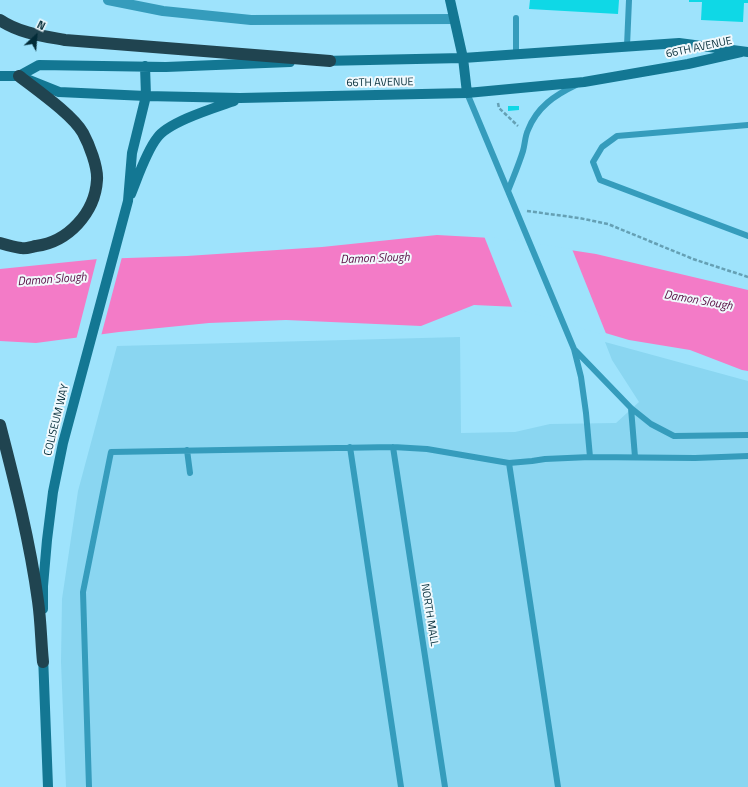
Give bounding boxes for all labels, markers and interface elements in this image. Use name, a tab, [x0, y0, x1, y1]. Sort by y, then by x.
north arrow	[16, 16, 56, 56]
text: N	[34, 16, 48, 34]
street label: 66TH AVENUE	[665, 35, 733, 61]
street label: 66TH AVENUE	[346, 76, 414, 90]
water label: Damon Slough	[340, 251, 410, 267]
water label: Damon Slough	[17, 270, 87, 290]
water label: Damon Slough	[663, 288, 733, 314]
street label: COLISEUM WAY	[42, 383, 72, 457]
street label: NORTH MALL	[418, 583, 440, 647]

